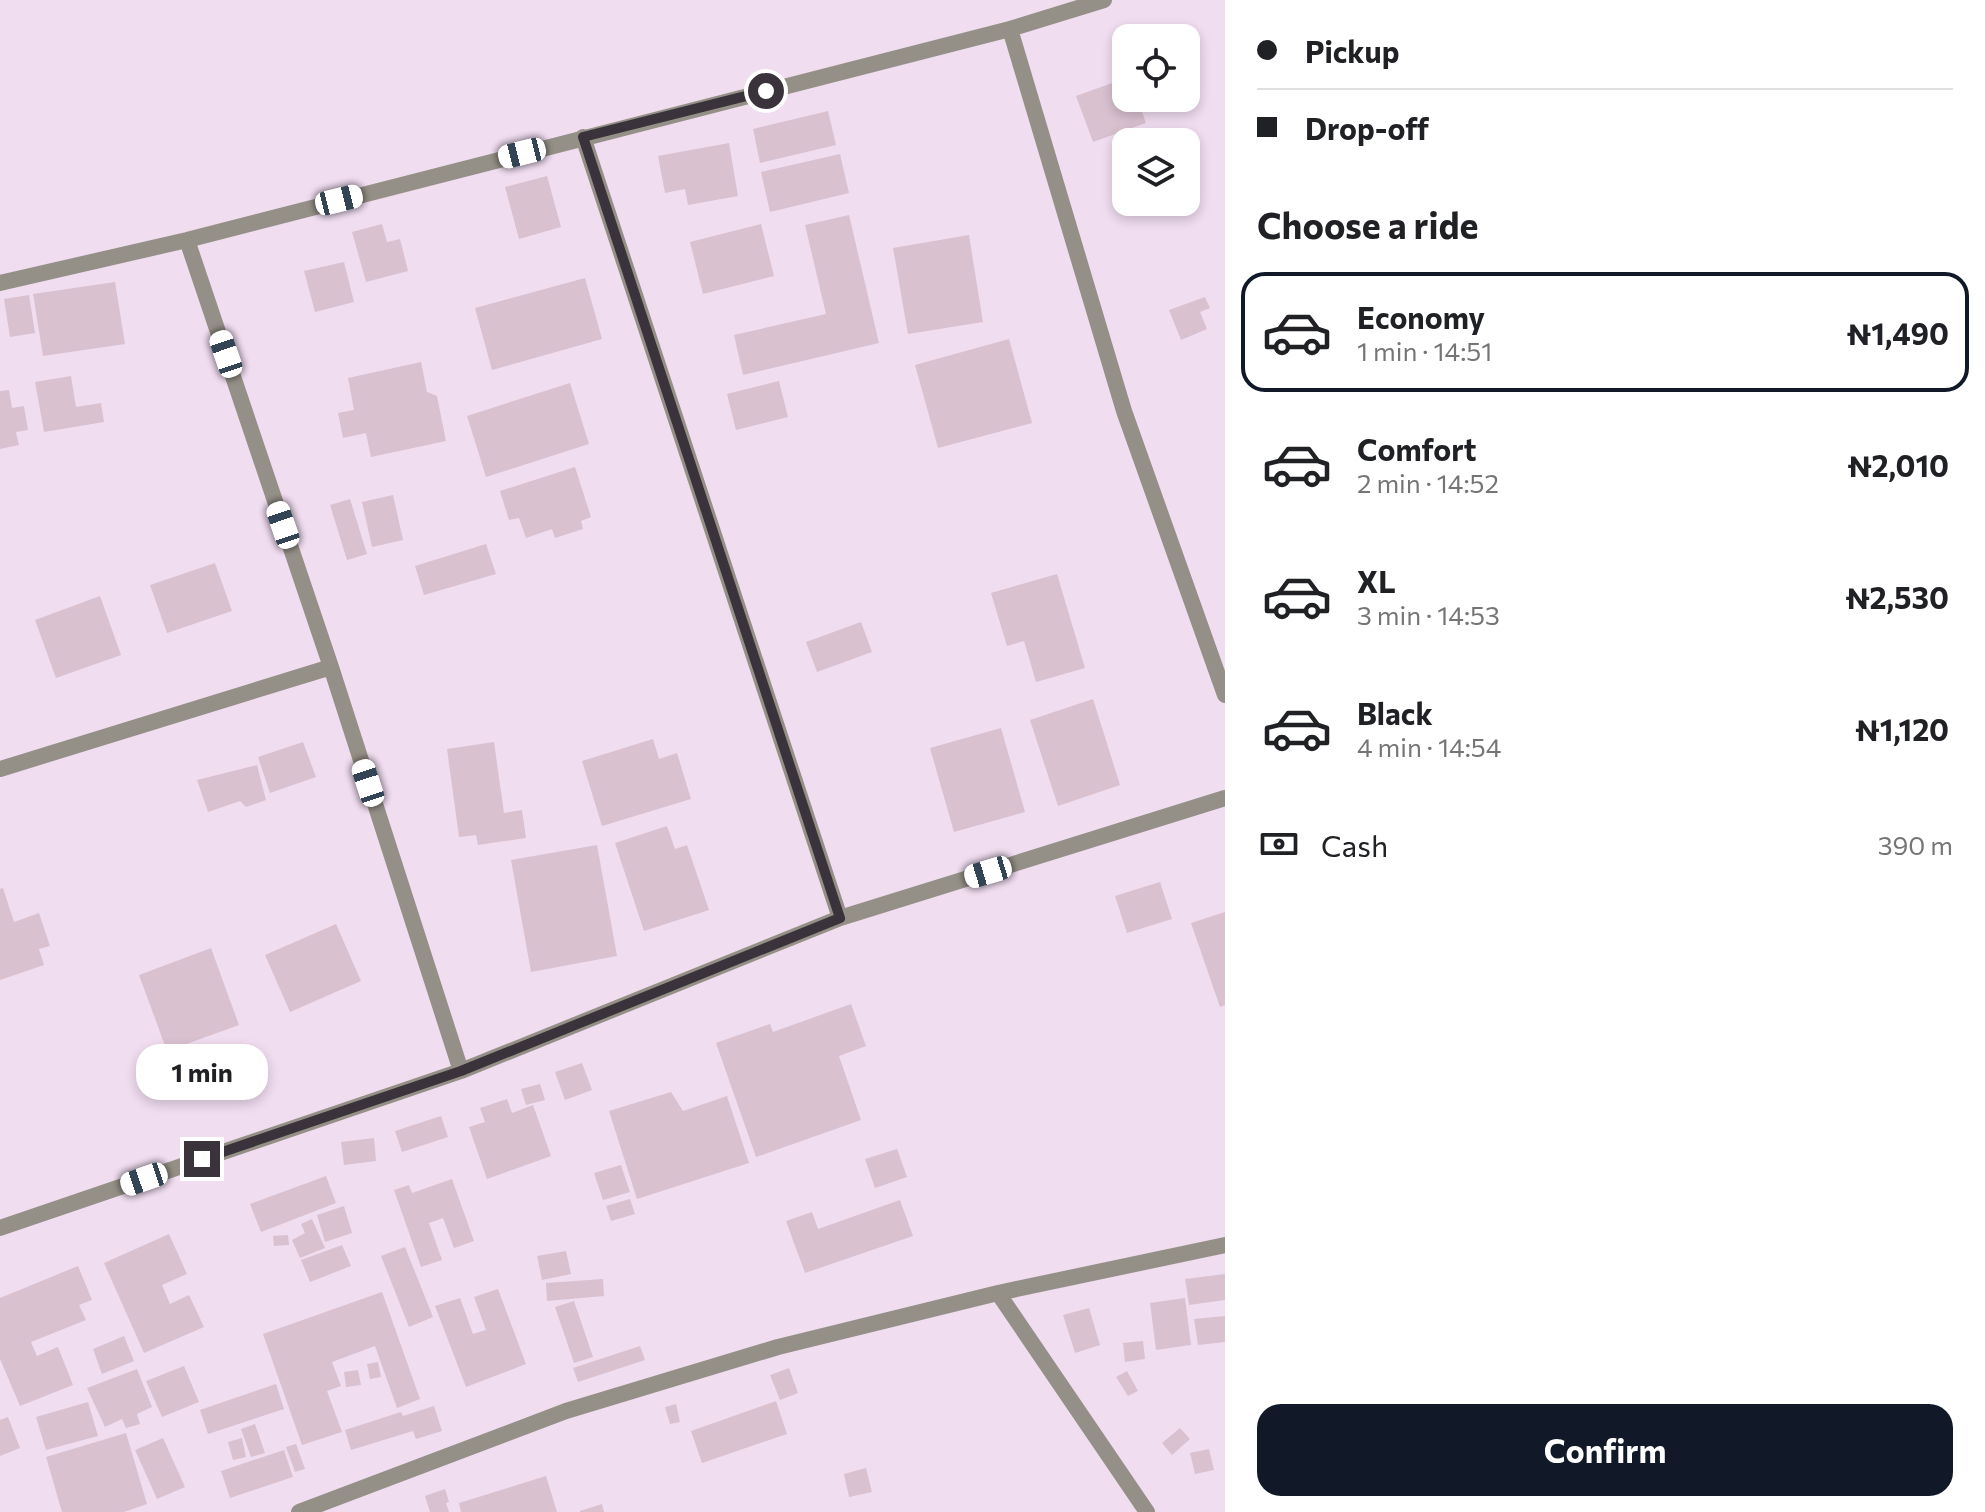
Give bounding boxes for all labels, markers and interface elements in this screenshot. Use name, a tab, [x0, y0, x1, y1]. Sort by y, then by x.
map controls	[1112, 24, 1200, 216]
button: locate	[1112, 24, 1200, 112]
text: Pickup	[1305, 32, 1399, 69]
route start	[748, 73, 784, 109]
text: Drop-off	[1305, 109, 1429, 146]
button: layers	[1112, 128, 1200, 216]
car	[496, 136, 548, 170]
car	[313, 183, 365, 217]
text: Choose a ride	[1257, 202, 1478, 246]
icon: car	[1261, 296, 1333, 368]
text: Economy	[1357, 298, 1485, 335]
text: ₦1,490	[1846, 314, 1949, 351]
car	[207, 327, 245, 381]
text: 1 min · 14:51	[1357, 335, 1492, 366]
icon: car	[1261, 428, 1333, 500]
text: Comfort	[1357, 430, 1476, 467]
text: ₦2,010	[1847, 446, 1949, 483]
text: 2 min · 14:52	[1357, 467, 1499, 498]
car	[264, 498, 302, 552]
icon: car	[1261, 560, 1333, 632]
text: XL	[1357, 562, 1396, 599]
text: ₦2,530	[1845, 578, 1949, 615]
text: 3 min · 14:53	[1357, 599, 1500, 630]
icon: car	[1261, 692, 1333, 764]
text: Black	[1357, 694, 1433, 731]
text: ₦1,120	[1855, 710, 1949, 747]
text: 4 min · 14:54	[1357, 731, 1501, 762]
car	[349, 756, 387, 810]
icon: cash	[1257, 822, 1301, 866]
text: Cash	[1321, 826, 1388, 863]
text: 390 m	[1878, 829, 1953, 860]
car	[962, 854, 1014, 890]
callout: 1 min	[136, 1043, 268, 1099]
text: 1 min	[171, 1056, 233, 1087]
route end	[184, 1141, 220, 1177]
car	[117, 1160, 171, 1198]
button: Confirm	[1257, 1404, 1953, 1496]

